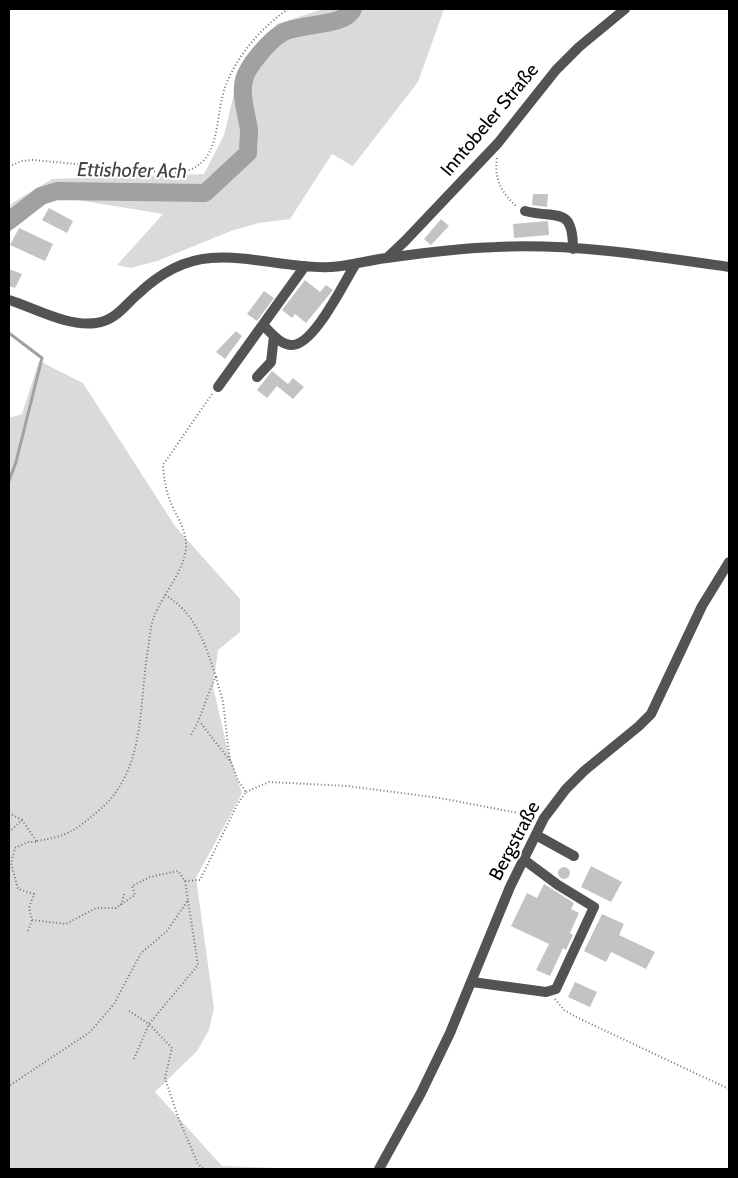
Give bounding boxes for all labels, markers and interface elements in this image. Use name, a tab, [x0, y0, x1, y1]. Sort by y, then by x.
street label: Inntobeler Straße	[436, 59, 544, 181]
water label: Ettishofer Ach	[77, 158, 187, 184]
street label: Bergstraße	[485, 798, 545, 884]

